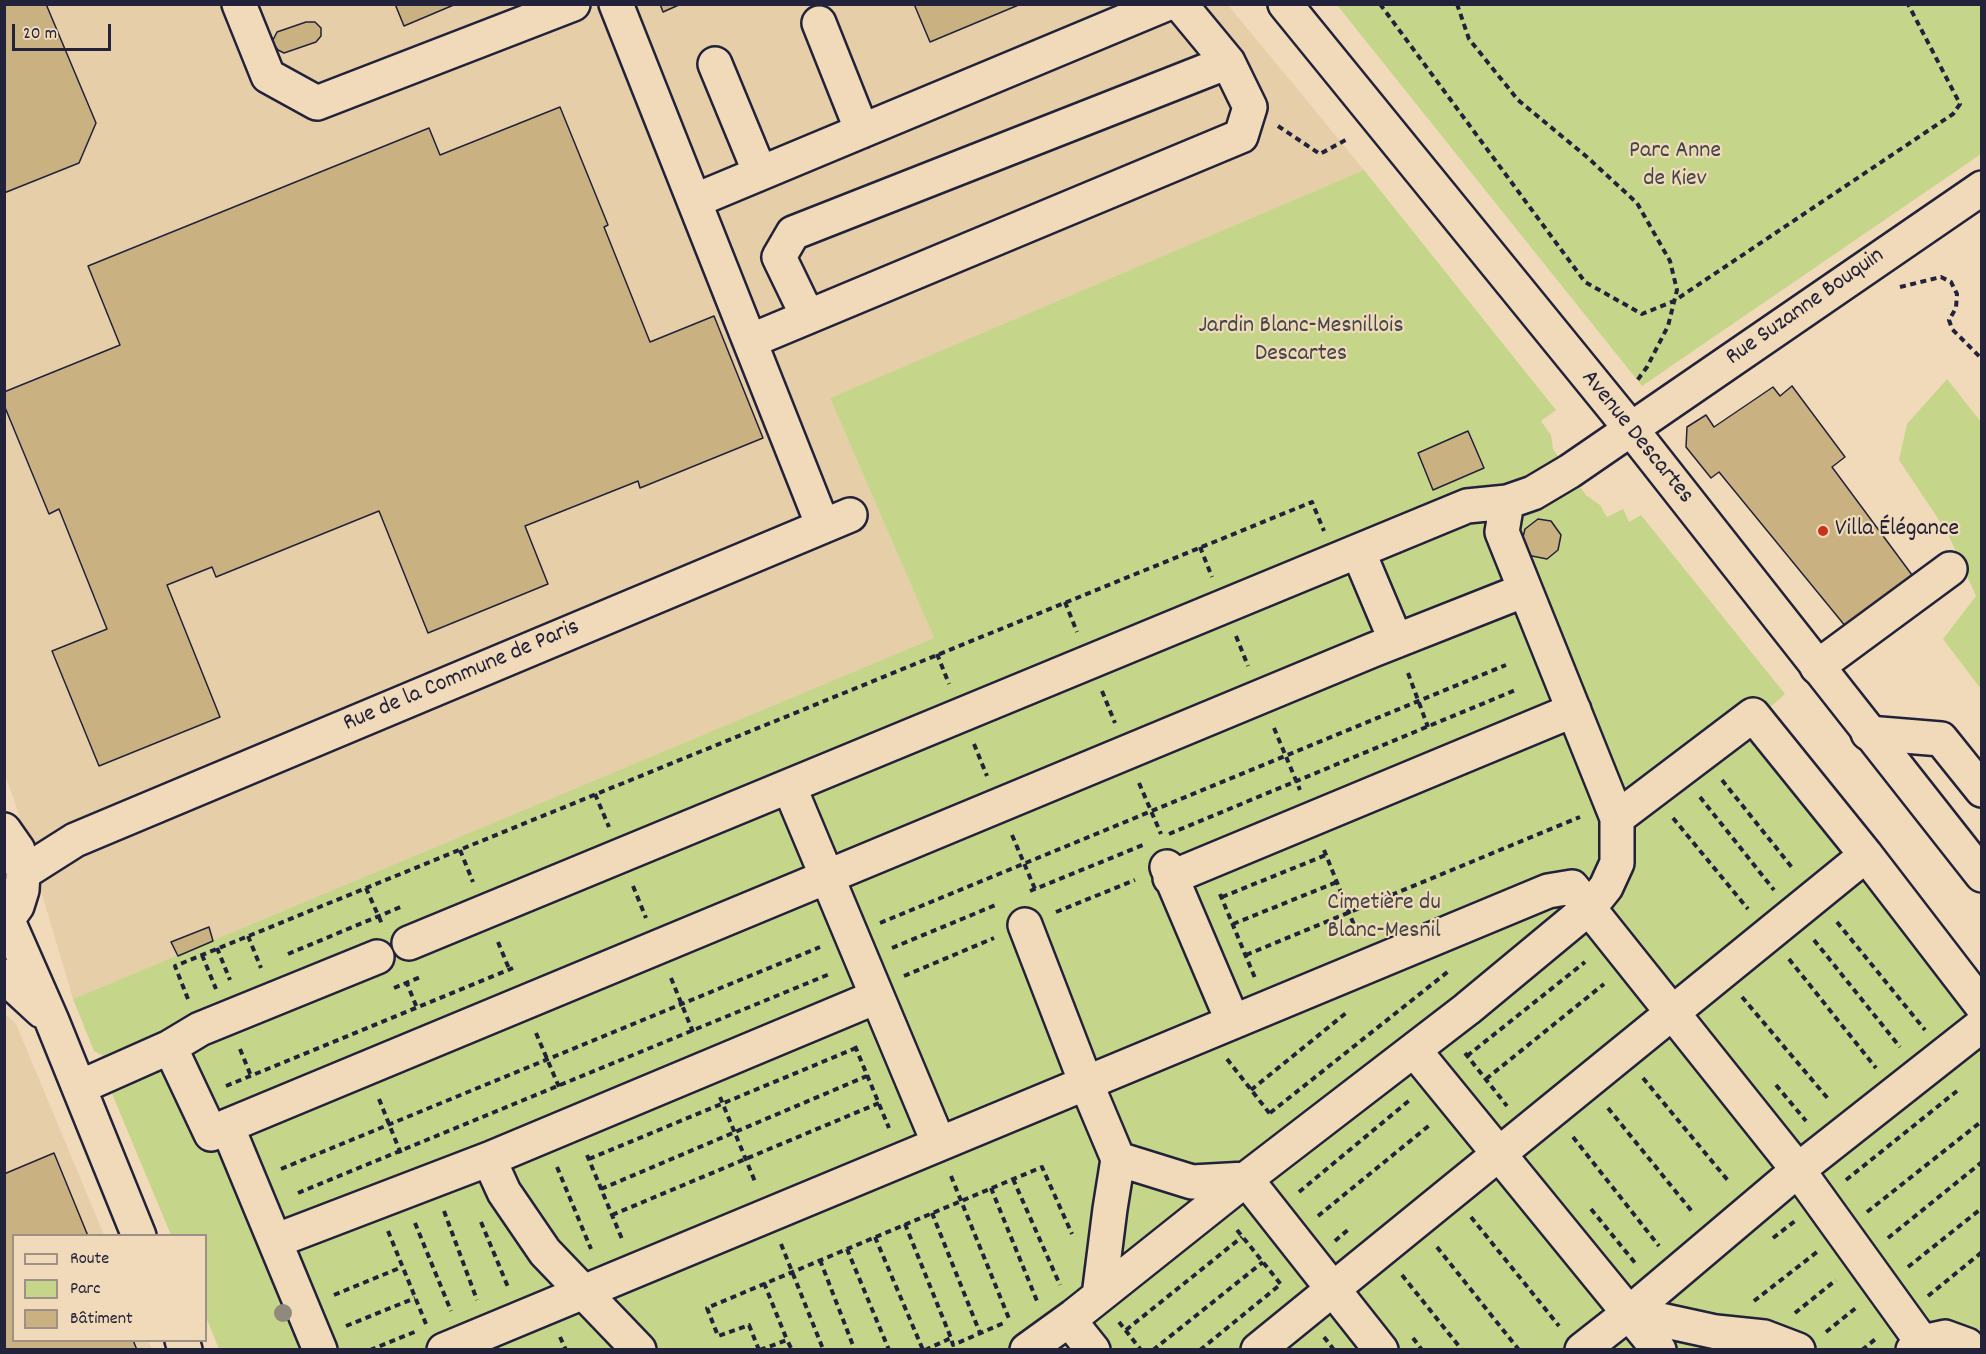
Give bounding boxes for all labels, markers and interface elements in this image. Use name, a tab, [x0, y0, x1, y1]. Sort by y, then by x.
scale bar	[15, 12, 114, 50]
text: 20 m	[23, 22, 57, 47]
park label: Parc Anne de Kiev	[1629, 139, 1721, 195]
street label: Rue Suzanne Bouquin	[1721, 243, 1891, 373]
park label: Jardin Blanc-Mesnillois Descartes	[1198, 314, 1404, 370]
street label: Avenue Descartes	[1573, 365, 1699, 511]
place label: Villa Élégance	[1835, 517, 1959, 545]
marker: Villa Élégance	[1816, 524, 1830, 538]
street label: Rue de la Commune de Paris	[340, 614, 584, 740]
park label: Cimetière du Blanc-Mesnil	[1327, 891, 1441, 947]
legend	[12, 1234, 207, 1342]
text: Route	[70, 1247, 109, 1272]
text: Parc	[70, 1277, 101, 1302]
text: Bâtiment	[70, 1307, 133, 1332]

